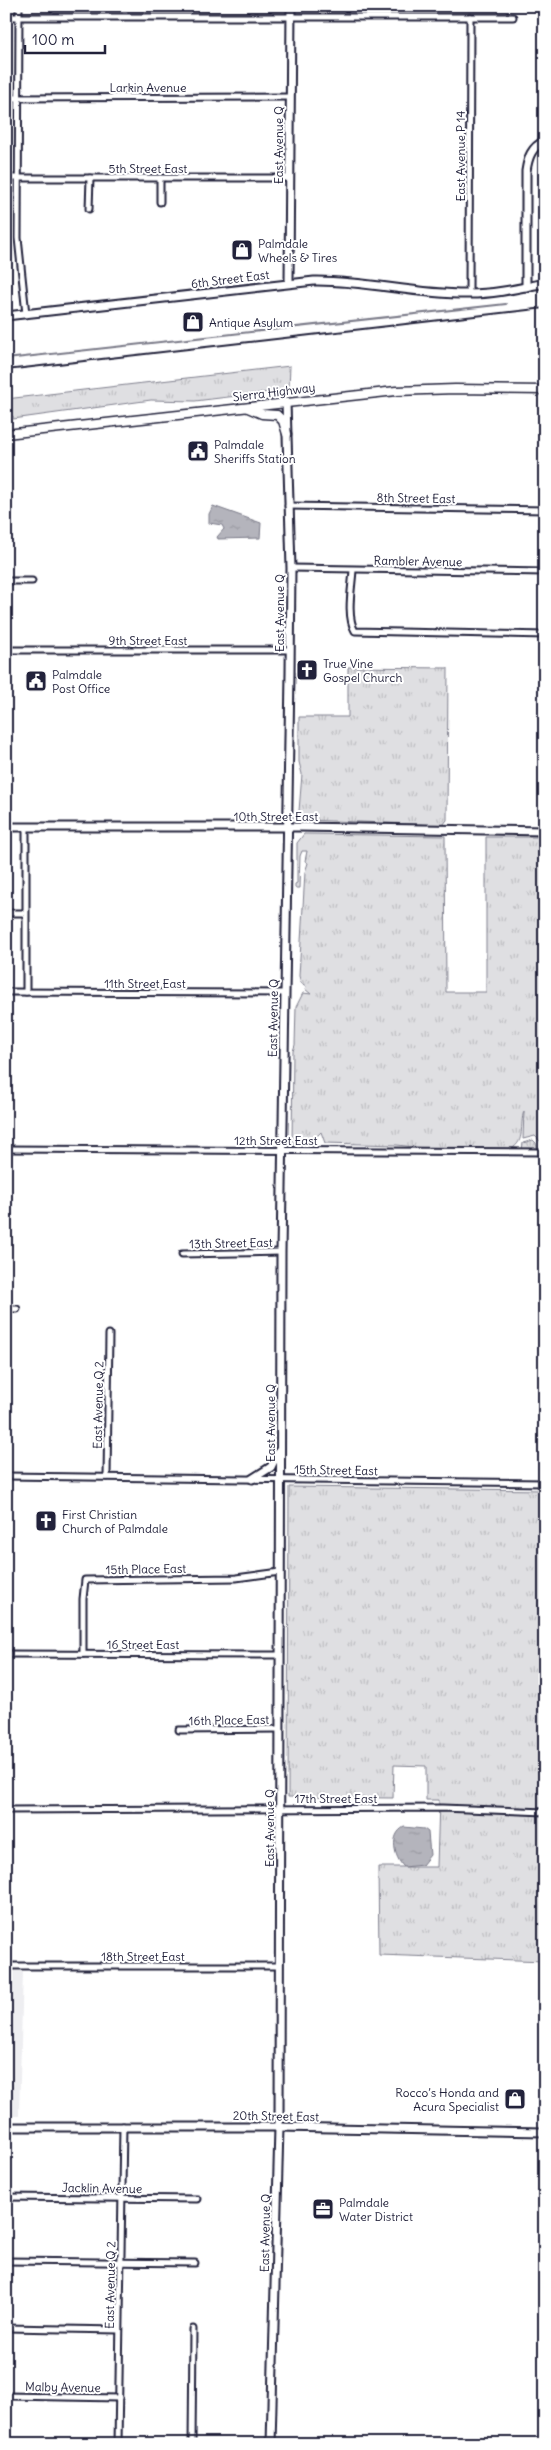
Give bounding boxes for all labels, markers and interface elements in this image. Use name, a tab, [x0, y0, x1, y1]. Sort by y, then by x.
scale bar	[25, 22, 105, 54]
text: 100 m	[32, 30, 74, 49]
street label: Larkin Avenue	[109, 80, 187, 95]
street label: East Avenue Q	[271, 106, 286, 184]
street label: East Avenue P 14	[453, 110, 468, 201]
street label: 5th Street East	[109, 161, 187, 176]
place label: Palmdale Wheels & Tires	[258, 236, 337, 265]
shop icon: Palmdale Wheels & Tires	[230, 238, 254, 262]
street label: 6th Street East	[190, 267, 270, 291]
shop icon: Antique Asylum	[181, 310, 205, 334]
place label: Antique Asylum	[209, 315, 294, 330]
street label: Sierra Highway	[232, 379, 316, 405]
place label: Palmdale Sheriffs Station	[214, 437, 296, 466]
public building icon: Palmdale Sheriffs Station	[186, 439, 210, 463]
street label: 8th Street East	[376, 490, 456, 506]
street label: Rambler Avenue	[374, 553, 462, 569]
street label: East Avenue Q	[272, 574, 287, 652]
street label: 9th Street East	[109, 633, 187, 648]
place label: True Vine Gospel Church	[323, 656, 402, 685]
church icon: True Vine Gospel Church	[295, 658, 319, 682]
place label: Palmdale Post Office	[52, 667, 110, 696]
public building icon: Palmdale Post Office	[24, 669, 48, 693]
street label: 10th Street East	[234, 809, 318, 824]
street label: 11th Street East	[104, 976, 186, 991]
street label: East Avenue Q	[265, 979, 281, 1057]
street label: 12th Street East	[234, 1133, 318, 1148]
street label: 13th Street East	[189, 1235, 273, 1251]
street label: East Avenue Q 2	[90, 1361, 106, 1449]
street label: East Avenue Q	[263, 1384, 278, 1462]
street label: 15th Street East	[294, 1462, 378, 1478]
place label: First Christian Church of Palmdale	[62, 1507, 168, 1536]
church icon: First Christian Church of Palmdale	[34, 1509, 58, 1533]
street label: 15th Place East	[106, 1561, 186, 1577]
street label: 16 Street East	[107, 1637, 179, 1652]
street label: 16th Place East	[189, 1712, 269, 1728]
street label: East Avenue Q	[262, 1789, 277, 1867]
street label: 17th Street East	[295, 1791, 377, 1806]
street label: 18th Street East	[101, 1949, 185, 1964]
place label: Rocco’s Honda and Acura Specialist	[395, 2085, 499, 2114]
shop icon: Rocco’s Honda and Acura Specialist	[503, 2087, 527, 2111]
street label: 20th Street East	[233, 2108, 319, 2124]
street label: Jacklin Avenue	[62, 2180, 142, 2196]
street label: East Avenue Q	[257, 2194, 273, 2272]
place label: Palmdale Water District	[339, 2195, 413, 2224]
office icon: Palmdale Water District	[311, 2197, 335, 2221]
street label: East Avenue Q 2	[102, 2241, 118, 2329]
street label: Malby Avenue	[25, 2379, 101, 2395]

